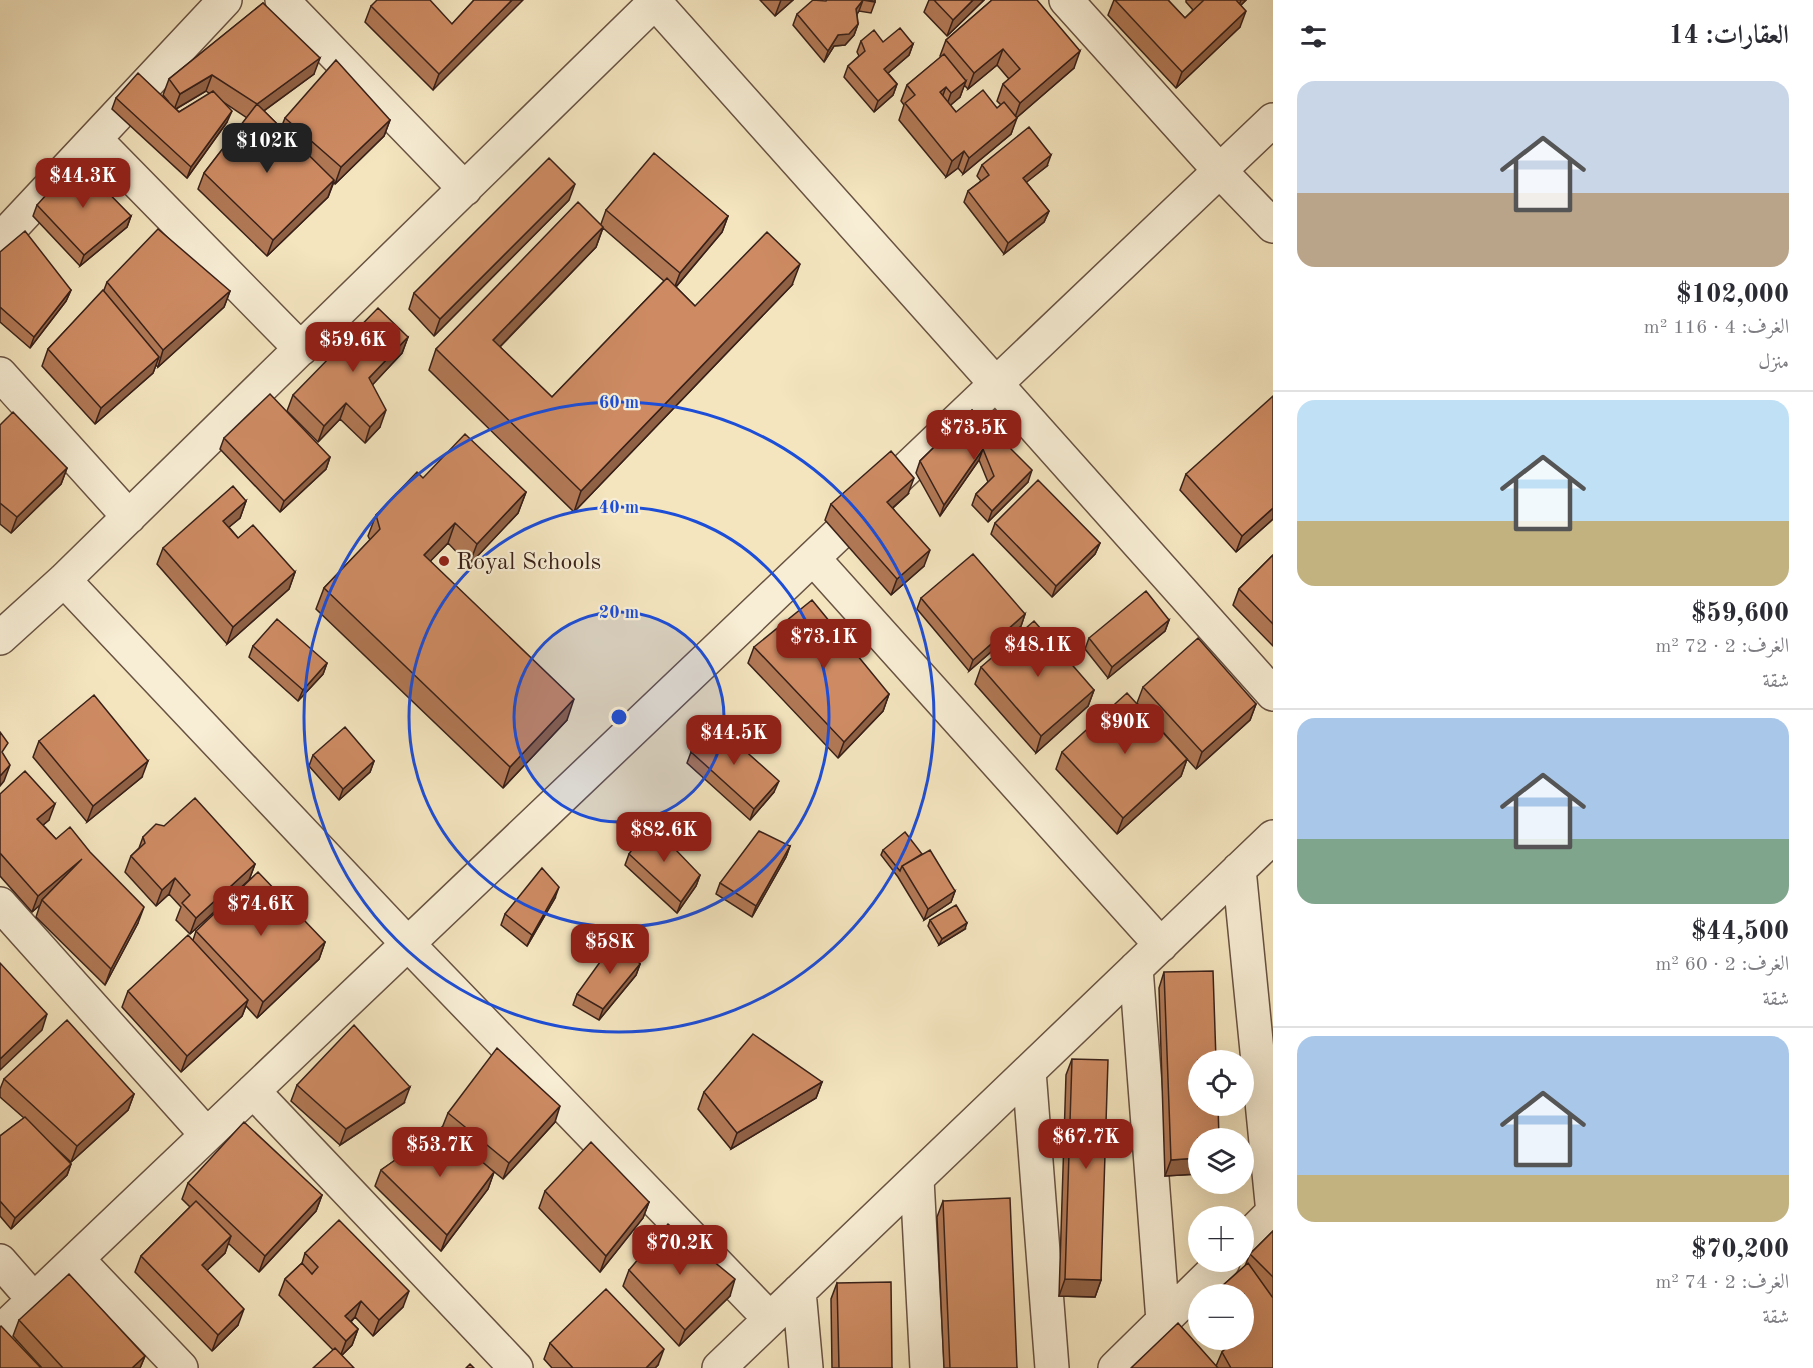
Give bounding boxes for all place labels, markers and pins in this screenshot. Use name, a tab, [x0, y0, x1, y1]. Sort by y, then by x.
pin: $102K	[225, 123, 309, 174]
pin: $44.3K	[34, 158, 132, 209]
pin: $59.6K	[304, 322, 402, 373]
pin: $73.5K	[925, 410, 1023, 461]
place label: Royal Schools	[456, 551, 601, 575]
marker: Royal Schools	[437, 554, 451, 568]
pin: $73.1K	[775, 619, 873, 670]
pin: $48.1K	[989, 627, 1087, 678]
pin: $90K	[1089, 704, 1161, 755]
centre of rings	[609, 707, 629, 727]
pin: $44.5K	[685, 715, 783, 766]
pin: $82.6K	[615, 812, 713, 863]
pin: $74.6K	[212, 886, 310, 937]
pin: $58K	[574, 924, 646, 975]
pin: $67.7K	[1037, 1119, 1135, 1170]
pin: $53.7K	[391, 1127, 489, 1178]
pin: $70.2K	[631, 1225, 729, 1276]

